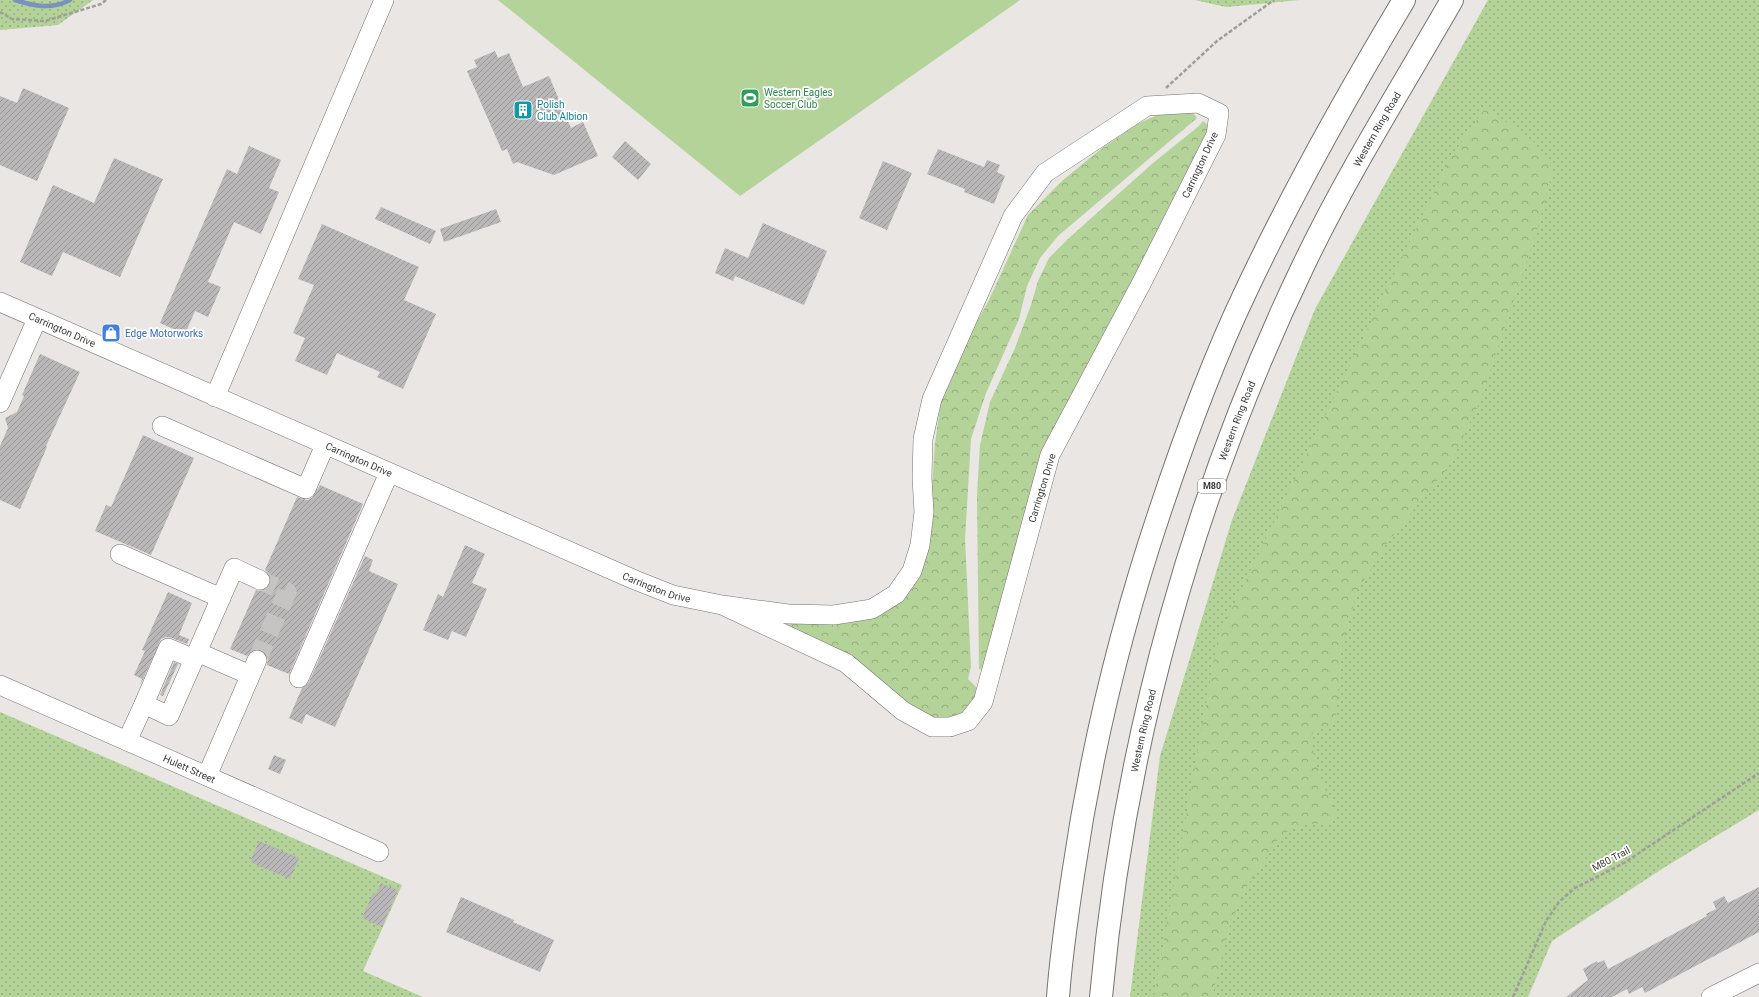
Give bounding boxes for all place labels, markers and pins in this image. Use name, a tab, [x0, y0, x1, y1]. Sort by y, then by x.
sports icon: Western Eagles Soccer Club	[739, 87, 761, 109]
place label: Western Eagles Soccer Club	[764, 87, 833, 110]
building icon: Polish Club Albion	[512, 99, 534, 121]
place label: Polish Club Albion	[537, 99, 588, 122]
shop icon: Edge Motorworks	[100, 322, 122, 344]
place label: Edge Motorworks	[125, 328, 203, 339]

